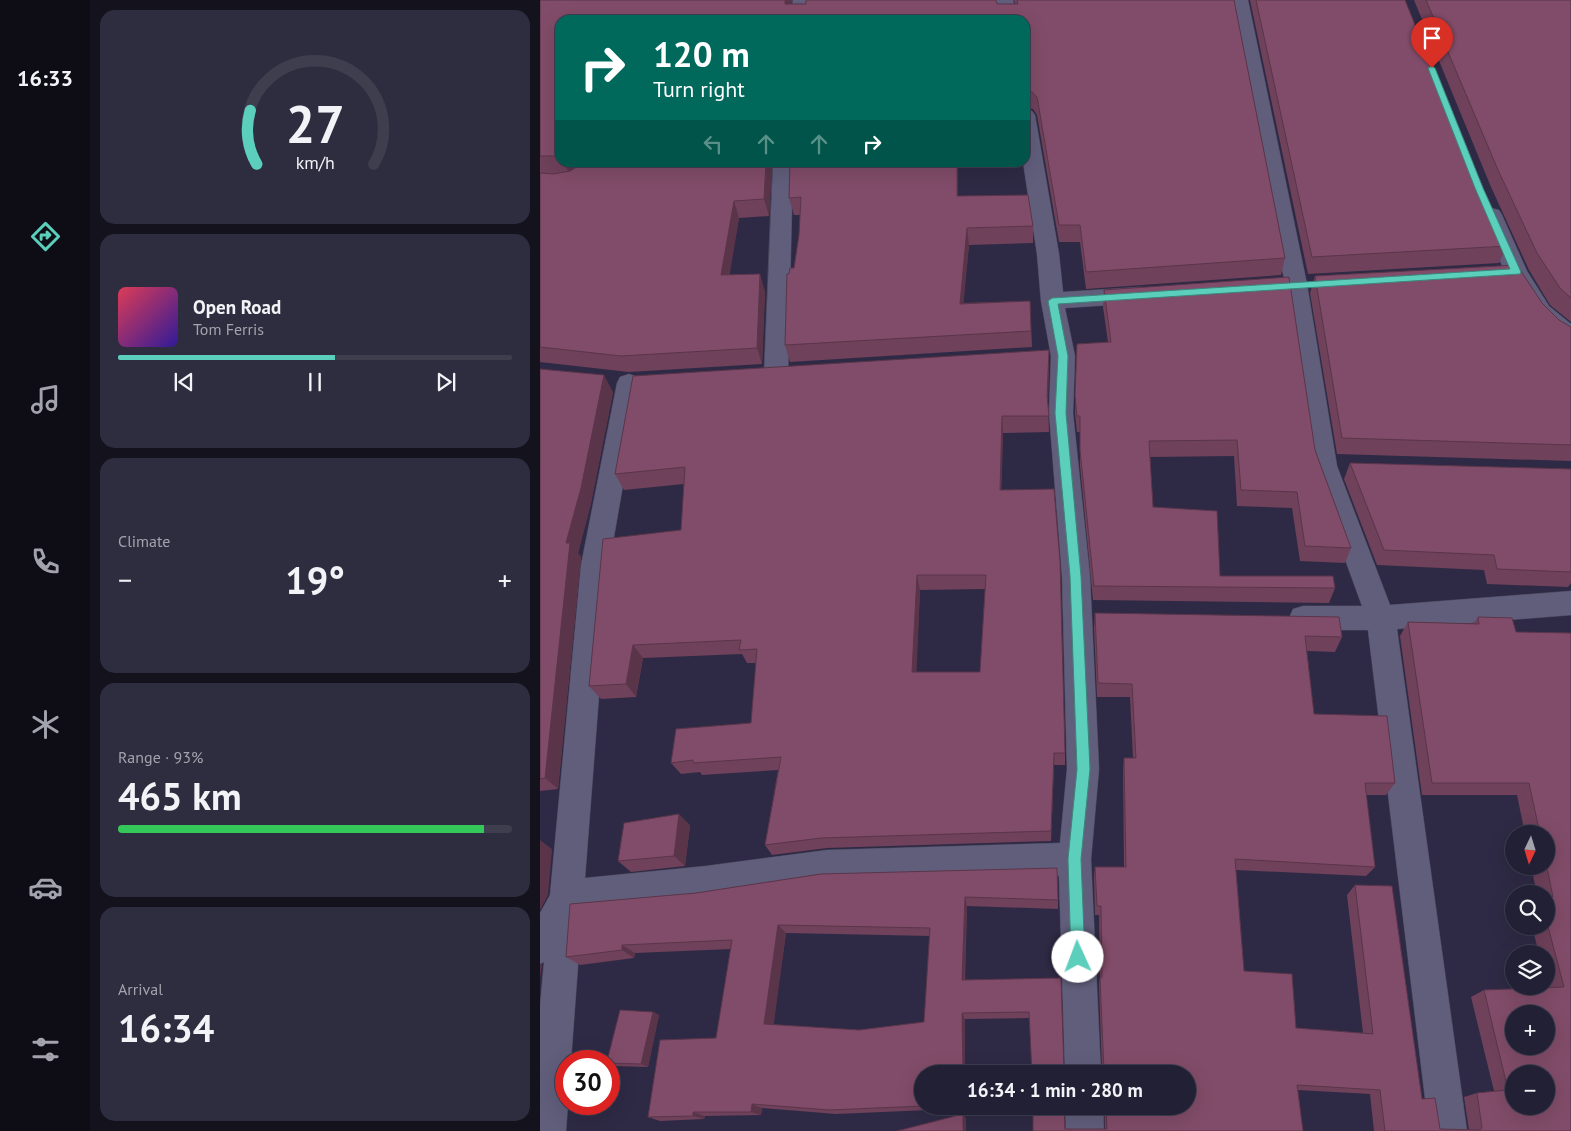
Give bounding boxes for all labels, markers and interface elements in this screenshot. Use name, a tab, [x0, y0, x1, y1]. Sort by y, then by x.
pin	[1411, 17, 1453, 68]
icon: arrive	[1418, 24, 1446, 52]
text: 120 m	[653, 31, 750, 77]
icon: right	[570, 35, 635, 100]
text: 16:33	[17, 64, 73, 92]
text: Turn right	[653, 75, 745, 103]
text: 27	[286, 90, 344, 157]
icon: left	[699, 130, 727, 158]
icon: ahead	[752, 130, 780, 158]
icon: ahead	[805, 130, 833, 158]
icon: right	[858, 130, 886, 158]
text: km/h	[295, 151, 335, 174]
icon: directions	[28, 219, 63, 254]
text: Open Road	[193, 295, 281, 319]
text: Tom Ferris	[193, 319, 264, 339]
icon: previous	[170, 368, 198, 396]
icon: pause	[301, 368, 329, 396]
icon: next	[432, 368, 460, 396]
icon: music	[28, 382, 63, 417]
text: Climate	[118, 531, 170, 551]
icon: phone	[28, 544, 63, 579]
text: 19°	[285, 555, 345, 604]
text: −	[118, 561, 132, 598]
text: +	[498, 561, 512, 598]
icon: climate	[28, 707, 63, 742]
text: Range · 93%	[118, 747, 203, 767]
text: 465 km	[118, 771, 242, 820]
north arrow	[1505, 825, 1555, 875]
map controls	[1505, 825, 1555, 1115]
icon: car	[28, 870, 63, 905]
button: search	[1505, 885, 1555, 935]
position arrow	[1051, 930, 1103, 982]
button: layers	[1505, 945, 1555, 995]
text: Arrival	[118, 979, 163, 999]
text: 16:34	[118, 1003, 214, 1052]
button: +	[1505, 1005, 1555, 1055]
icon: filters	[28, 1032, 63, 1067]
speed limit sign: 30	[555, 1050, 620, 1115]
button: −	[1505, 1065, 1555, 1115]
text: 16:34 · 1 min · 280 m	[967, 1078, 1143, 1102]

